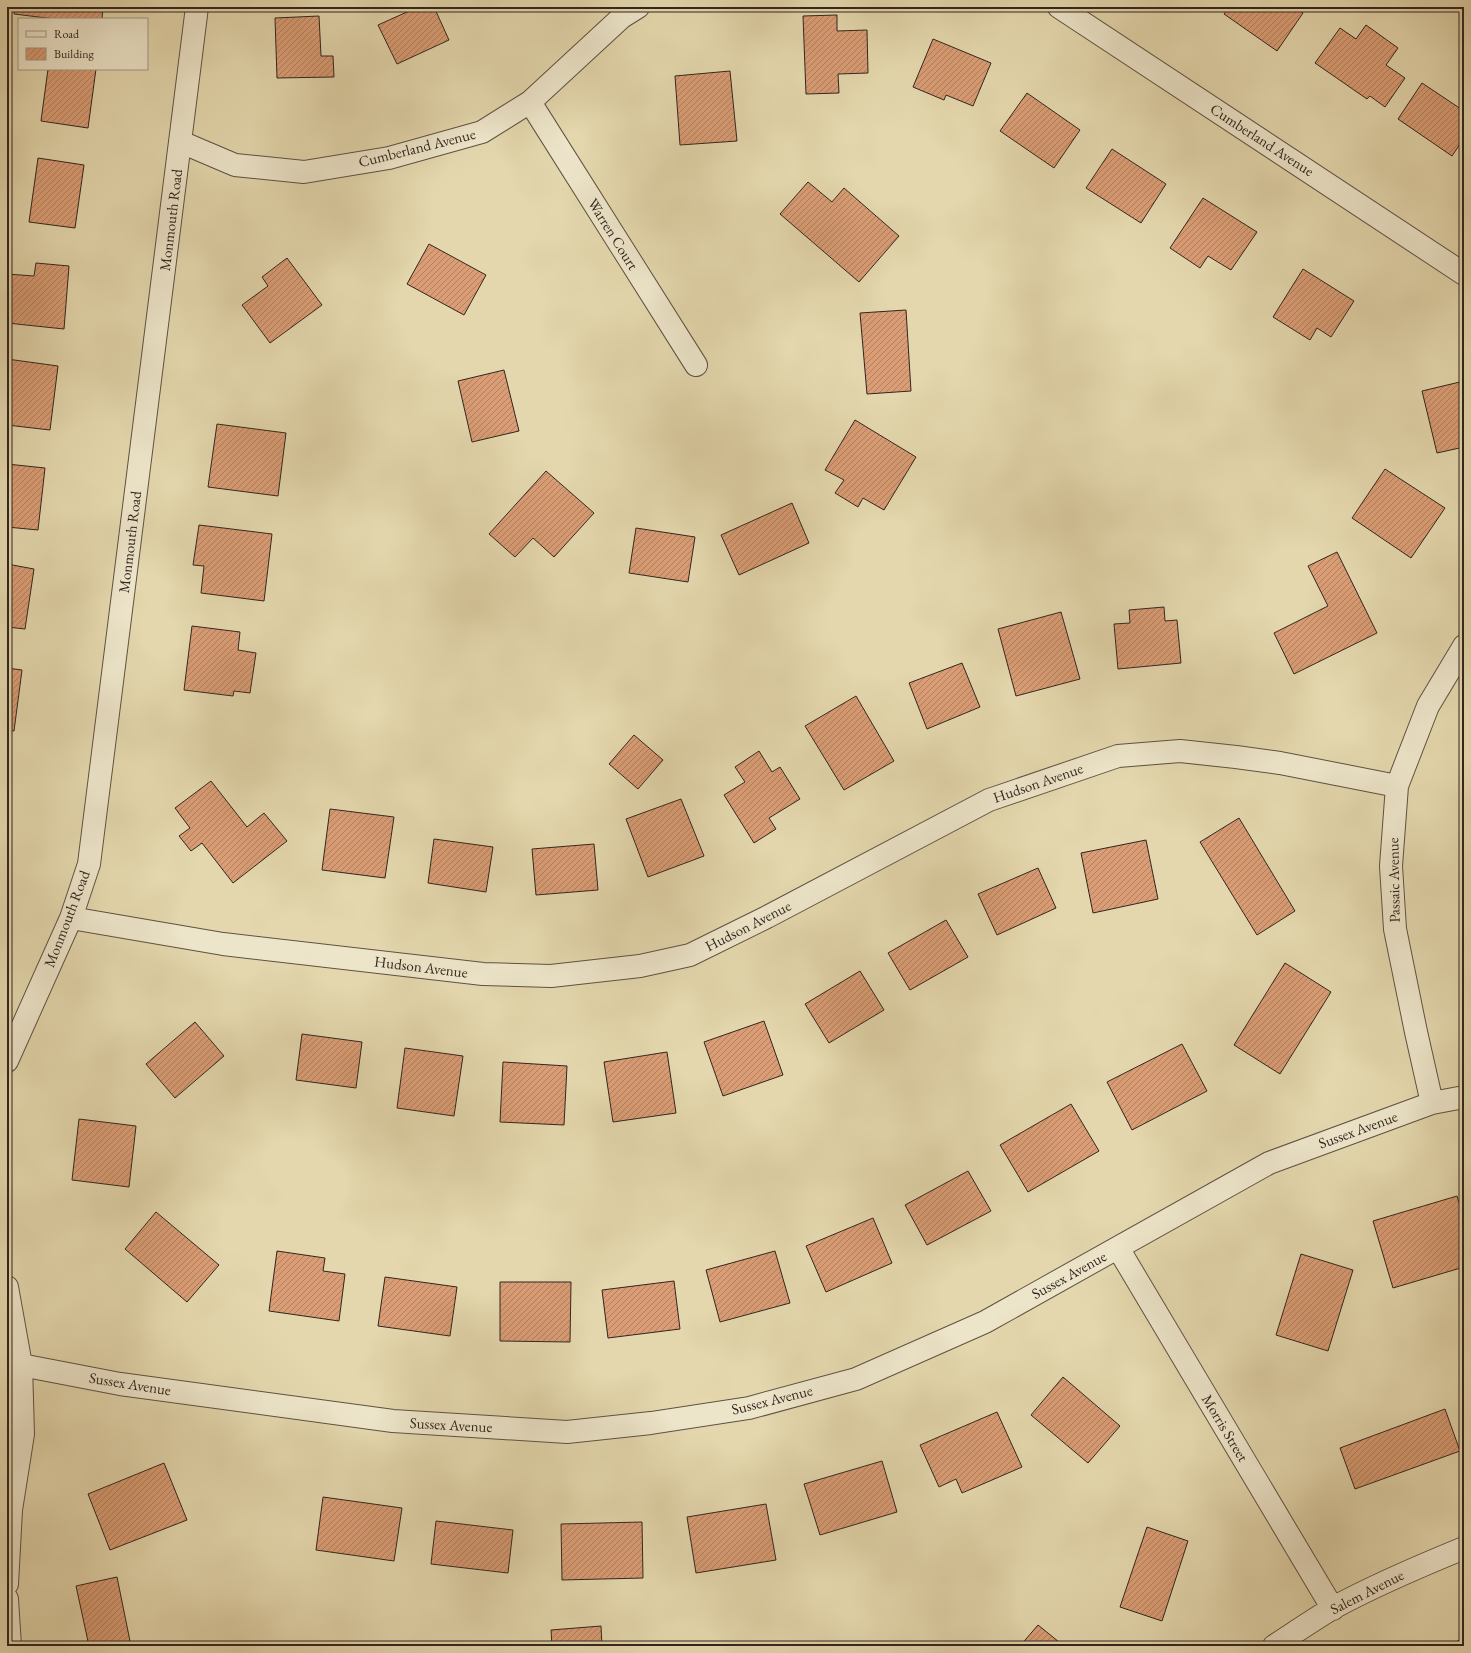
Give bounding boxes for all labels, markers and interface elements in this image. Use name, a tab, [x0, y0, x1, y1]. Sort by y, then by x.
legend	[18, 18, 148, 70]
text: Road	[54, 26, 80, 42]
text: Building	[54, 46, 95, 62]
street label: Cumberland Avenue	[1207, 99, 1318, 180]
street label: Cumberland Avenue	[356, 124, 478, 171]
street label: Monmouth Road	[155, 168, 186, 272]
street label: Warren Court	[584, 194, 643, 273]
street label: Monmouth Road	[114, 490, 145, 594]
street label: Hudson Avenue	[990, 758, 1085, 807]
street label: Passaic Avenue	[1383, 837, 1404, 923]
street label: Monmouth Road	[39, 867, 94, 970]
street label: Hudson Avenue	[702, 896, 794, 955]
street label: Hudson Avenue	[373, 951, 469, 982]
street label: Sussex Avenue	[1316, 1106, 1400, 1153]
street label: Sussex Avenue	[1028, 1246, 1110, 1303]
street label: Sussex Avenue	[88, 1368, 173, 1399]
street label: Sussex Avenue	[729, 1380, 814, 1419]
street label: Morris Street	[1198, 1391, 1253, 1465]
street label: Sussex Avenue	[409, 1413, 493, 1436]
street label: Salem Avenue	[1327, 1565, 1407, 1618]

